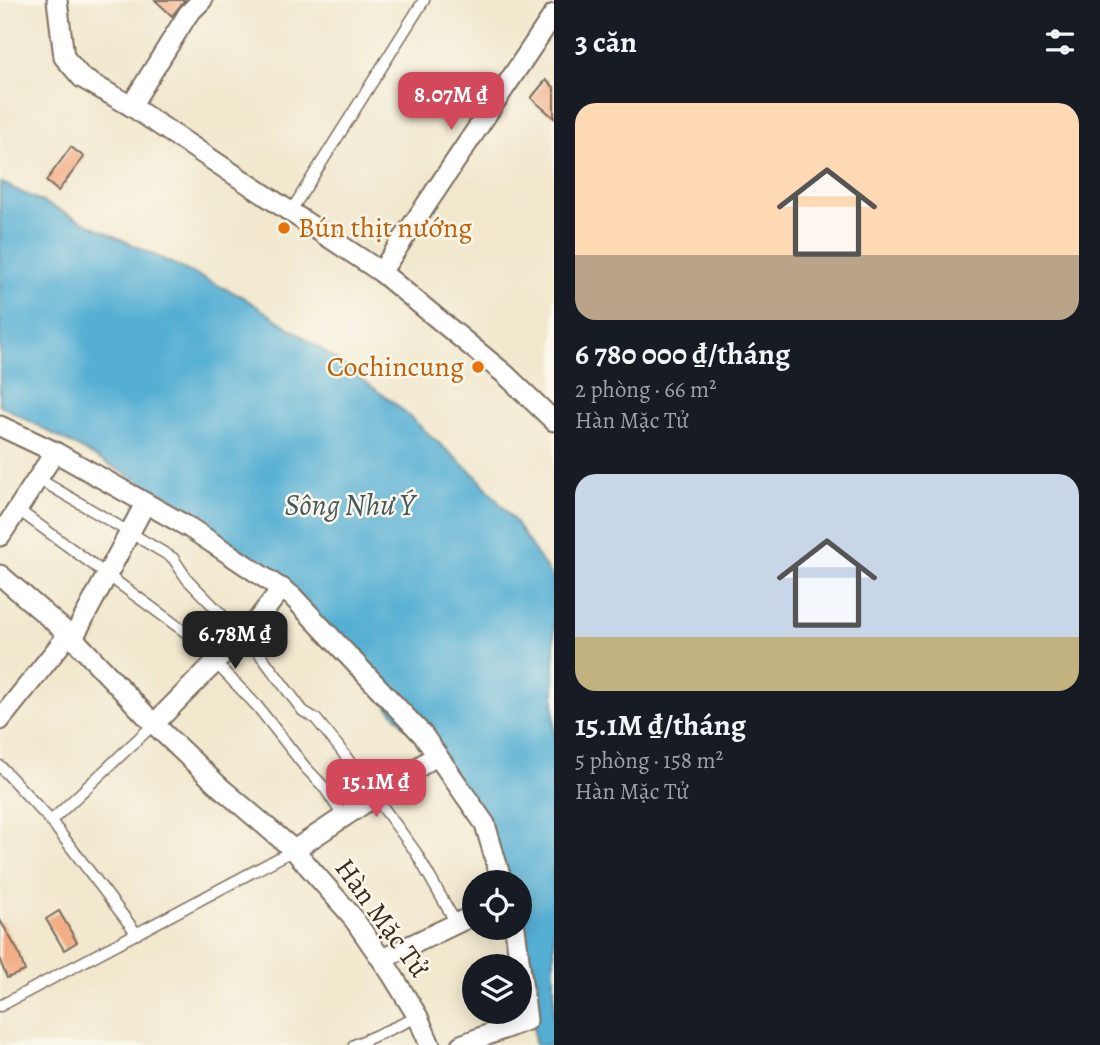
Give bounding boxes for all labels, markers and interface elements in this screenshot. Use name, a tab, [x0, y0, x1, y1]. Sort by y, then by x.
text: 3 căn	[575, 22, 637, 62]
icon: filters	[1041, 23, 1079, 61]
pin: 8.07M ₫	[386, 72, 516, 132]
text: 8.07M ₫	[414, 79, 488, 110]
icon: home	[764, 149, 890, 275]
place label: Bún thịt nướng	[298, 209, 472, 247]
marker: Bún thịt nướng	[276, 220, 292, 236]
text: 6 780 000 ₫/tháng	[575, 334, 790, 374]
place label: Cochincung	[327, 348, 464, 386]
marker: Cochincung	[470, 359, 486, 375]
text: 2 phòng · 66 m²	[575, 374, 717, 405]
text: Hàn Mặc Tử	[575, 405, 689, 436]
water label: Sông Như Ý	[285, 485, 418, 525]
icon: home	[764, 520, 890, 646]
pin: 6.78M ₫	[170, 612, 300, 671]
text: 6.78M ₫	[198, 618, 272, 649]
text: 15.1M ₫/tháng	[575, 705, 746, 745]
text: 5 phòng · 158 m²	[575, 745, 723, 776]
pin: 15.1M ₫	[311, 760, 441, 819]
text: 15.1M ₫	[342, 766, 410, 797]
text: Hàn Mặc Tử	[575, 776, 689, 807]
street label: Hàn Mặc Tử	[326, 851, 438, 986]
map controls	[462, 870, 532, 1024]
button: locate	[462, 870, 532, 940]
button: layers	[462, 954, 532, 1024]

